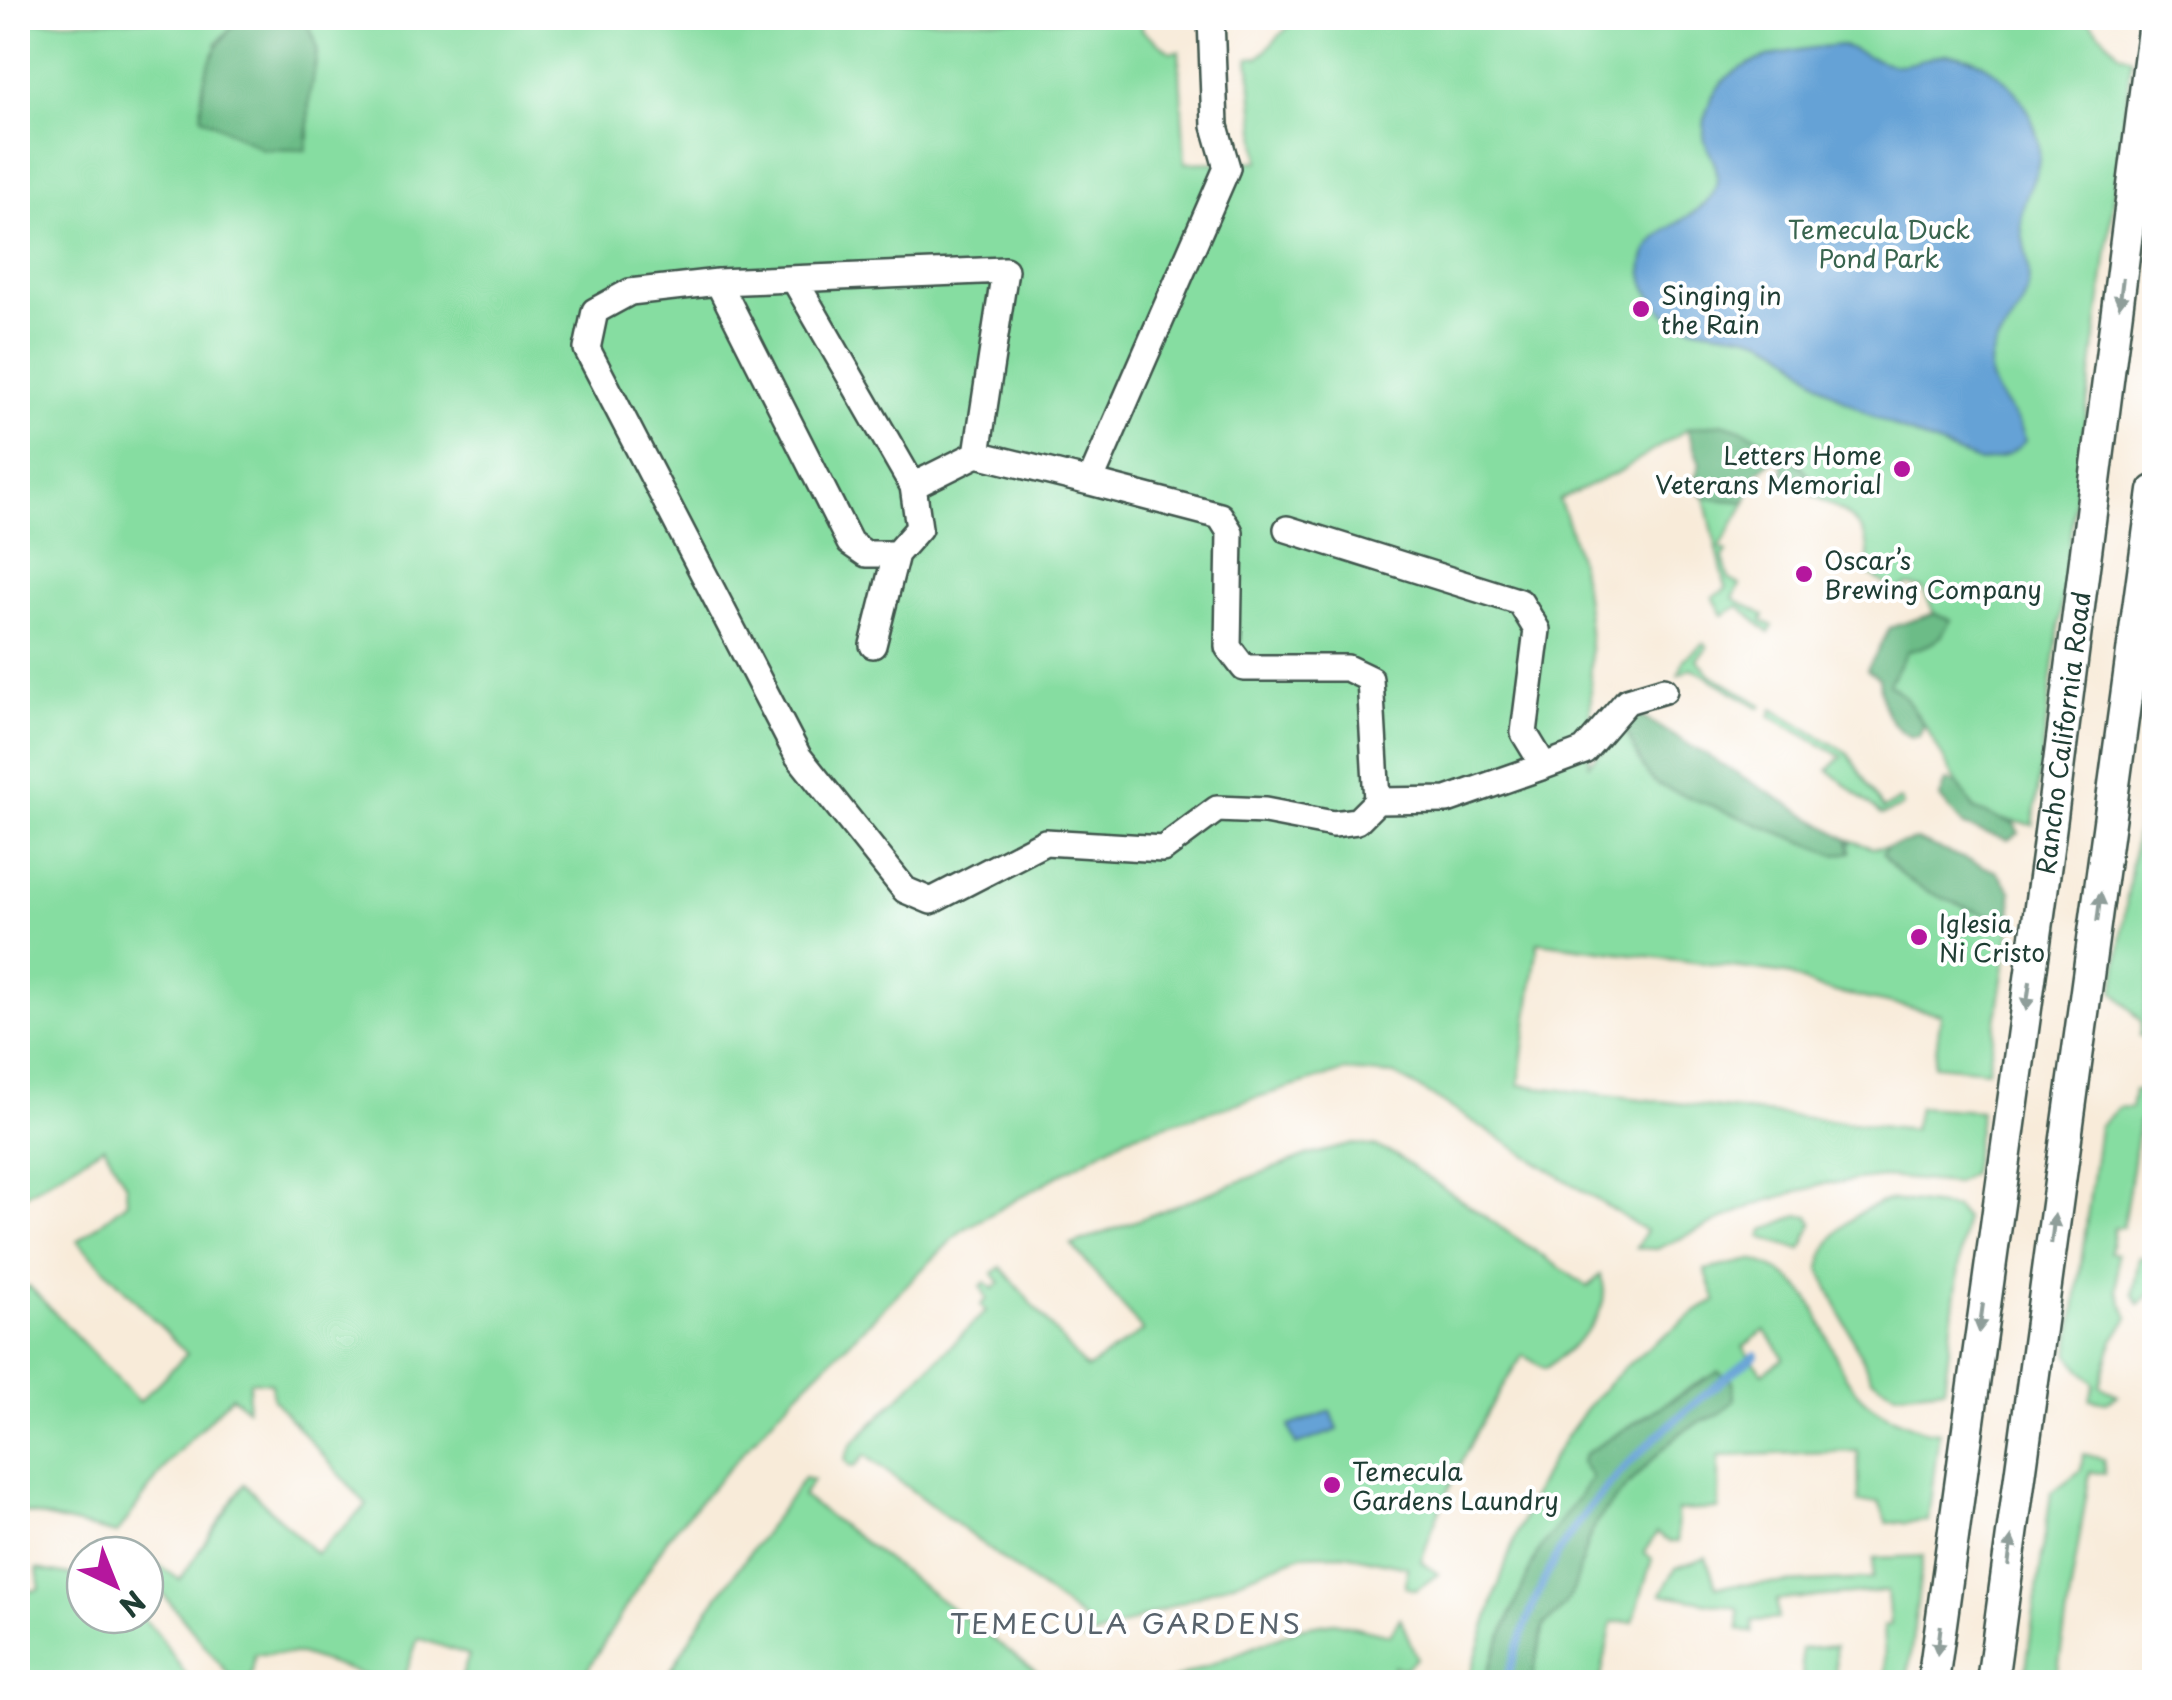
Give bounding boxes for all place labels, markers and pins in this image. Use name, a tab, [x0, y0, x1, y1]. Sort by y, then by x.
place label: Singing in the Rain	[1661, 276, 1782, 343]
marker: Singing in the Rain	[1630, 298, 1652, 320]
place label: Letters Home Veterans Memorial	[1655, 436, 1882, 503]
marker: Letters Home Veterans Memorial	[1891, 458, 1913, 480]
place label: Oscar’s Brewing Company	[1824, 541, 2042, 608]
marker: Oscar’s Brewing Company	[1793, 563, 1815, 585]
place label: Iglesia Ni Cristo	[1939, 904, 2045, 971]
marker: Iglesia Ni Cristo	[1908, 926, 1930, 948]
place label: Temecula Gardens Laundry	[1352, 1452, 1559, 1519]
marker: Temecula Gardens Laundry	[1321, 1474, 1343, 1496]

